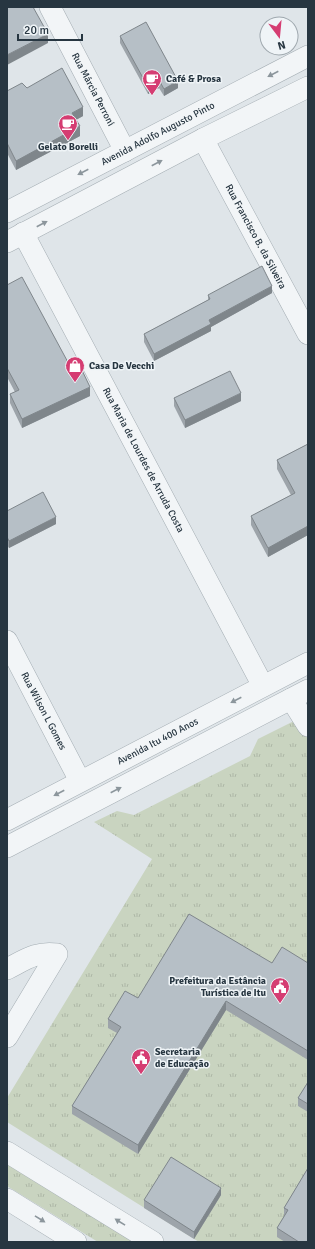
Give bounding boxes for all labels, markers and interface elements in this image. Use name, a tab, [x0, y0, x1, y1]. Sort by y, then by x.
scale bar	[18, 16, 82, 42]
north arrow	[259, 16, 299, 56]
text: 20 m	[24, 23, 49, 38]
text: N	[276, 38, 287, 52]
street label: Rua Márcia Perroni	[69, 51, 117, 128]
cafe icon: Café & Prosa	[141, 68, 163, 96]
one-way arrow	[268, 71, 279, 77]
place label: Café & Prosa	[166, 73, 221, 85]
street label: Avenida Adolfo Augusto Pinto	[99, 99, 217, 168]
cafe icon: Gelato Borelli	[57, 113, 79, 141]
place label: Gelato Borelli	[38, 141, 98, 153]
one-way arrow	[151, 160, 162, 166]
one-way arrow	[78, 169, 89, 176]
street label: Rua Francisco B. da Silveira	[223, 182, 289, 291]
one-way arrow	[36, 220, 47, 227]
shop icon: Casa De Vecchi	[64, 355, 86, 383]
place label: Casa De Vecchi	[89, 360, 154, 372]
street label: Rua Maria de Lourdes de Arruda Costa	[100, 385, 187, 535]
street label: Rua Wilson L Gomes	[18, 670, 69, 753]
one-way arrow	[230, 697, 242, 704]
street label: Avenida Itu 400 Anos	[115, 715, 201, 767]
one-way arrow	[110, 787, 122, 793]
one-way arrow	[53, 789, 64, 796]
place label: Prefeitura da Estância Turística de Itu	[169, 975, 266, 999]
public building icon: Prefeitura da Estância Turística de Itu	[269, 976, 291, 1004]
place label: Secretaria de Educação	[155, 1046, 209, 1070]
public building icon: Secretaria de Educação	[130, 1047, 152, 1075]
one-way arrow	[34, 1216, 46, 1223]
one-way arrow	[114, 1218, 126, 1225]

